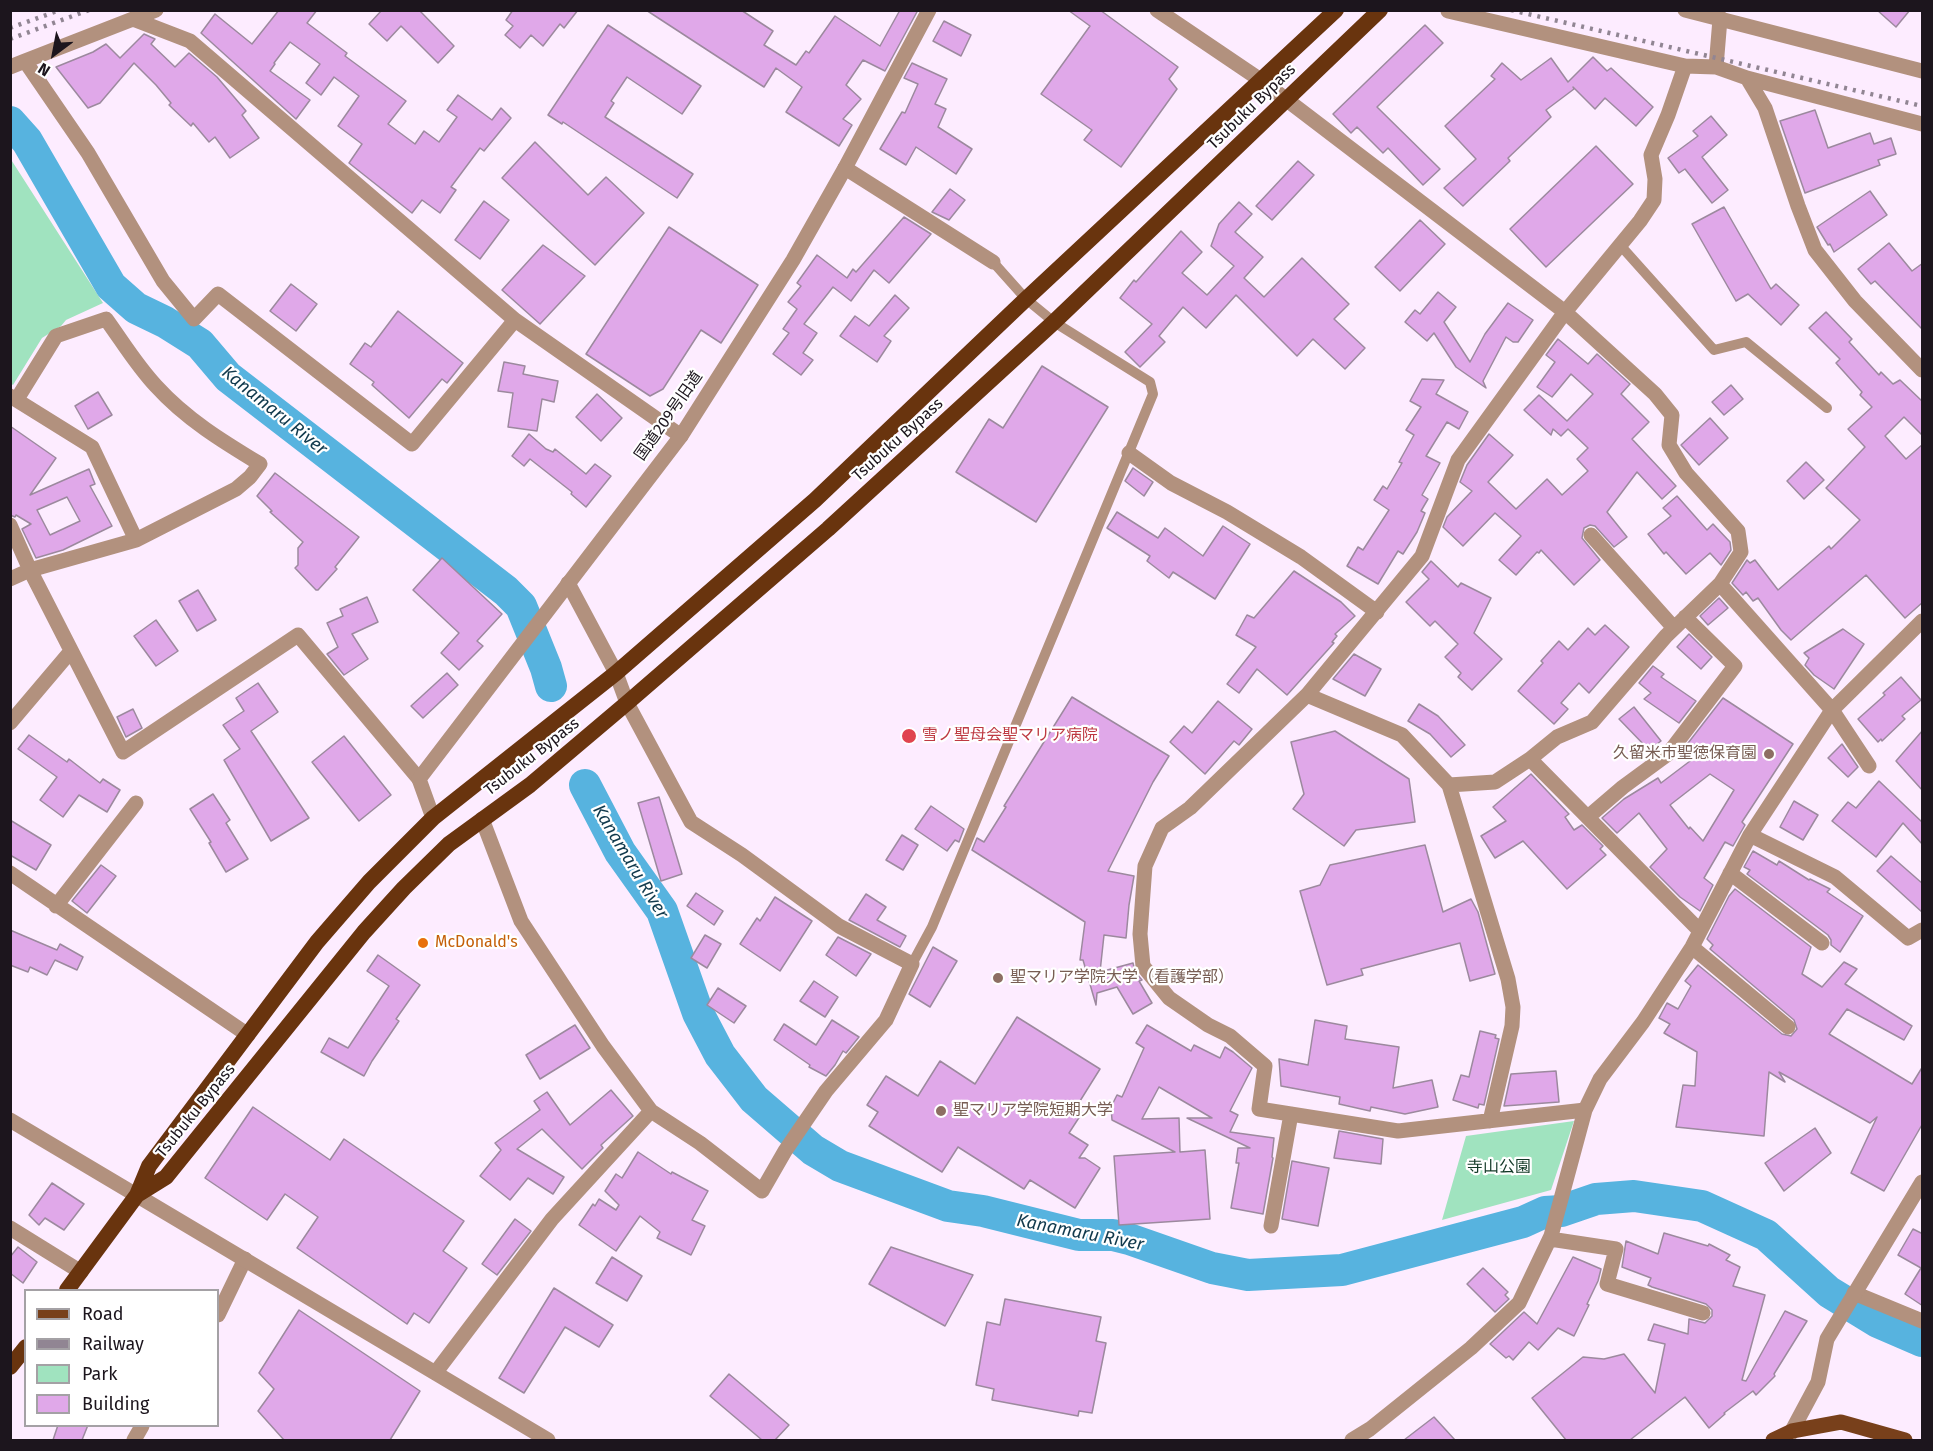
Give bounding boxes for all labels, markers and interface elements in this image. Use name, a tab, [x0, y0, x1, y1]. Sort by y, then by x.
north arrow	[24, 24, 84, 84]
text: N	[35, 59, 54, 81]
street label: Tsubuku Bypass	[1204, 60, 1300, 154]
water label: Kanamaru River	[217, 362, 331, 460]
street label: 国道209号旧道	[631, 367, 707, 465]
street label: Tsubuku Bypass	[849, 394, 947, 486]
street label: Tsubuku Bypass	[481, 714, 583, 800]
place label: 雪ノ聖母会聖マリア病院	[922, 726, 1098, 746]
marker: 雪ノ聖母会聖マリア病院	[900, 727, 918, 745]
place label: 久留米市聖徳保育園	[1613, 744, 1757, 764]
marker: 久留米市聖徳保育園	[1762, 747, 1776, 761]
water label: Kanamaru River	[587, 801, 673, 923]
place label: McDonald's	[435, 933, 518, 953]
marker: McDonald's	[416, 936, 430, 950]
place label: 聖マリア学院大学（看護学部）	[1010, 968, 1234, 988]
marker: 聖マリア学院大学（看護学部）	[991, 971, 1005, 985]
street label: Tsubuku Bypass	[152, 1060, 240, 1162]
place label: 聖マリア学院短期大学	[953, 1101, 1113, 1121]
marker: 聖マリア学院短期大学	[934, 1104, 948, 1118]
park label: 寺山公園	[1467, 1158, 1531, 1178]
water label: Kanamaru River	[1015, 1210, 1145, 1256]
legend	[24, 1289, 219, 1427]
text: Road	[82, 1303, 124, 1325]
text: Railway	[82, 1333, 144, 1355]
text: Park	[82, 1363, 117, 1385]
text: Building	[82, 1393, 149, 1415]

